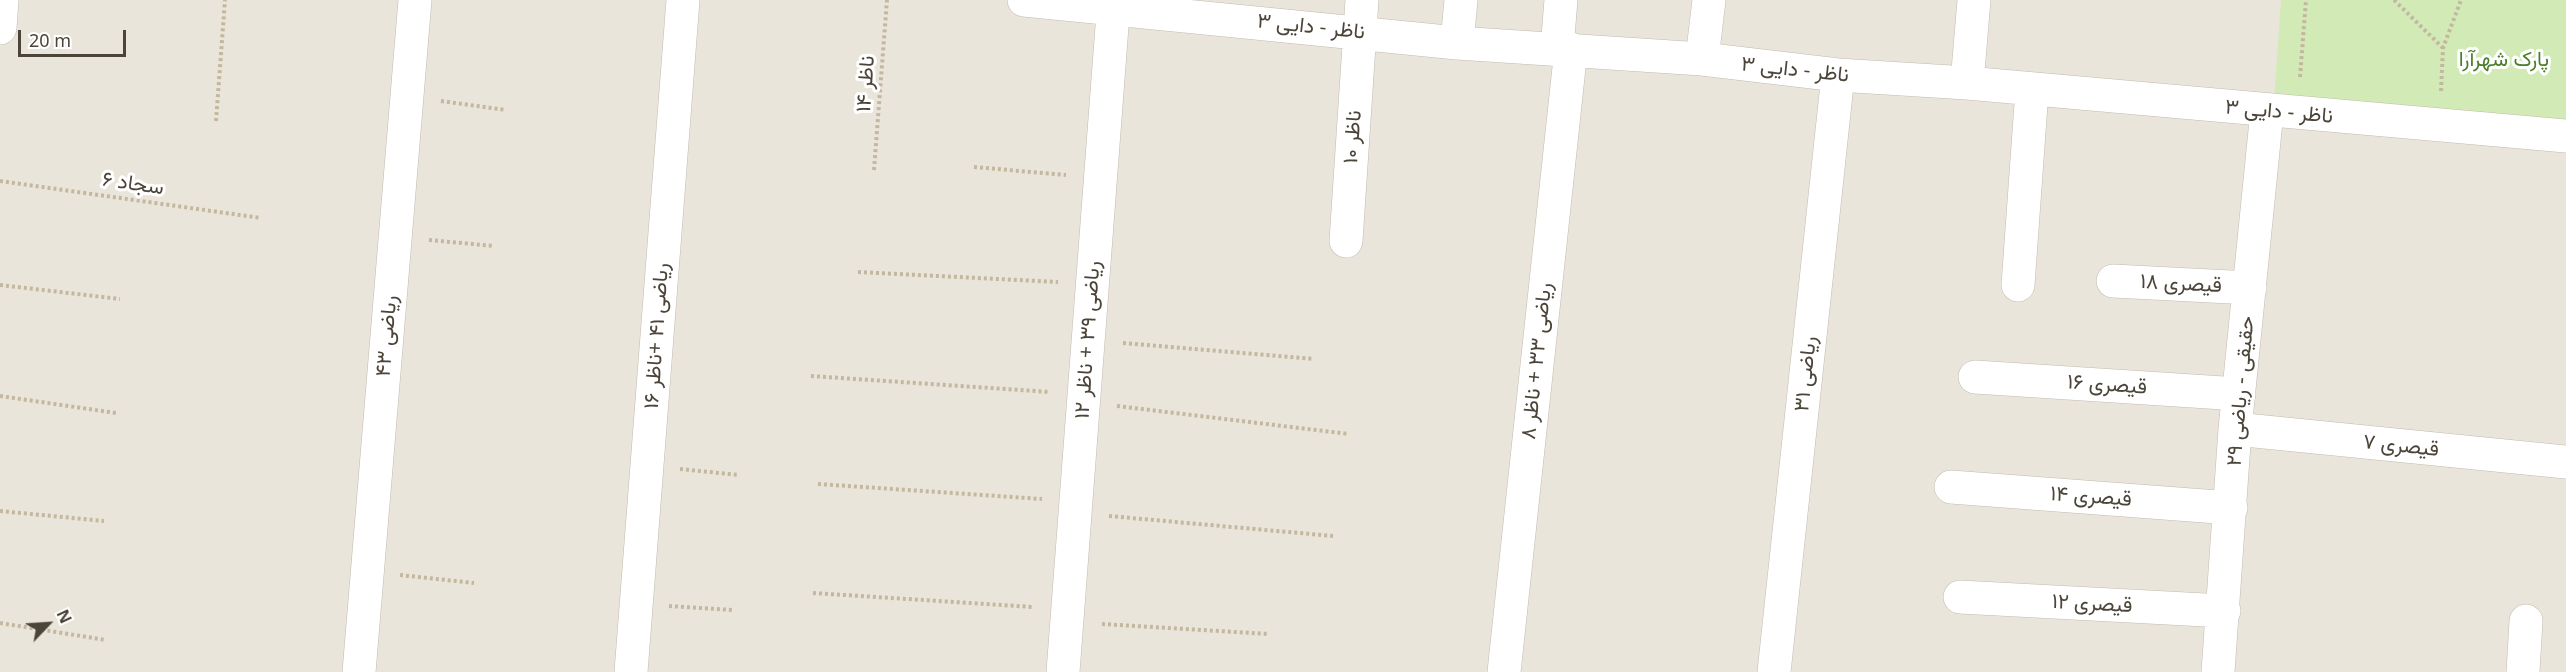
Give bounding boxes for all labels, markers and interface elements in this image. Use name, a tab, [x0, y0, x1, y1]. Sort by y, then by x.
street label: ناظر - دایی ۳	[1256, 9, 1366, 45]
scale bar	[21, 18, 129, 56]
text: 20 m	[29, 28, 71, 52]
park label: پارک شهرآرا	[2459, 47, 2549, 73]
street label: ناظر - دایی ۳	[1740, 52, 1850, 88]
street label: ناظر ۱۴	[851, 55, 881, 113]
street label: ناظر - دایی ۳	[2224, 95, 2334, 129]
street label: ناظر ۱۰	[1339, 109, 1367, 165]
street label: سجاد ۶	[100, 167, 166, 201]
street label: ریاضی ۳۹ + ناظر ۱۲	[1070, 260, 1106, 420]
street label: ریاضی ۴۱ +ناظر ۱۶	[639, 262, 675, 410]
street label: قیصری ۱۸	[2139, 269, 2223, 299]
street label: ریاضی ۳۳ + ناظر ۸	[1516, 281, 1558, 441]
street label: ریاضی ۴۳	[371, 294, 403, 378]
street label: حقیقی - ریاضی ۲۹	[2222, 315, 2260, 467]
street label: ریاضی ۳۱	[1790, 335, 1822, 413]
street label: قیصری ۱۶	[2066, 370, 2148, 400]
street label: قیصری ۷	[2362, 429, 2440, 463]
street label: قیصری ۱۴	[2049, 482, 2133, 512]
street label: قیصری ۱۲	[2051, 589, 2133, 619]
north arrow	[18, 594, 78, 654]
text: N	[52, 606, 77, 627]

